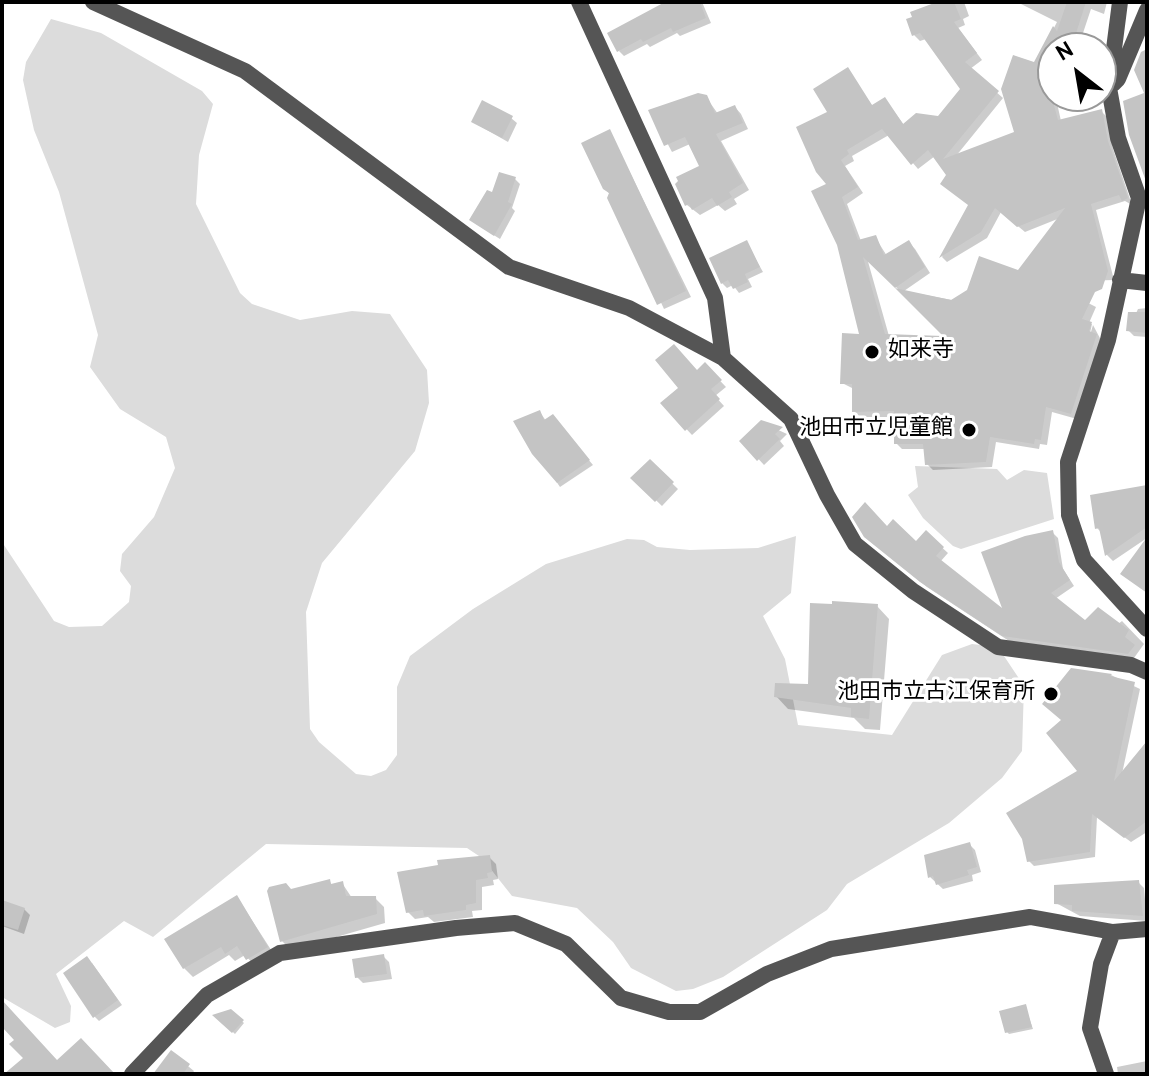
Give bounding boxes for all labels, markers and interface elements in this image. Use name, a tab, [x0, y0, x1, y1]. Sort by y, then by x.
north arrow	[1037, 32, 1117, 112]
text: N	[1052, 37, 1079, 68]
place label: 如来寺	[888, 339, 954, 365]
marker: 如来寺	[863, 343, 881, 361]
place label: 池田市立児童館	[799, 417, 953, 443]
marker: 池田市立児童館	[960, 421, 978, 439]
place label: 池田市立古江保育所	[837, 681, 1035, 707]
marker: 池田市立古江保育所	[1042, 685, 1060, 703]

